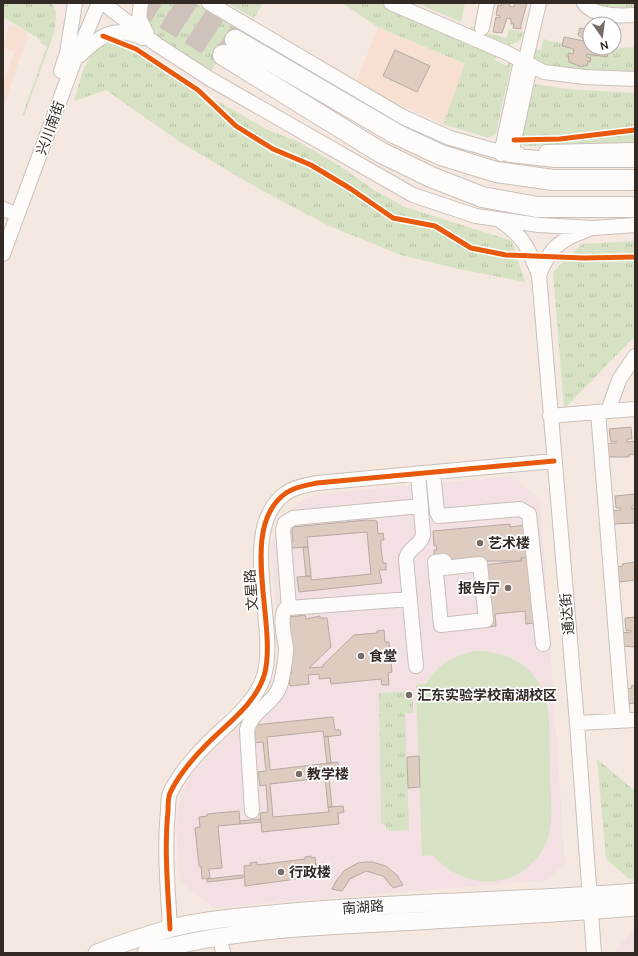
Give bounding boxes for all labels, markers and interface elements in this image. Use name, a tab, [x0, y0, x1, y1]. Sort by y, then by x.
north arrow	[582, 16, 622, 56]
text: N	[599, 38, 610, 53]
street label: 兴川南街	[32, 99, 68, 157]
place label: 艺术楼	[488, 534, 530, 552]
marker: 艺术楼	[475, 538, 485, 548]
street label: 文星路	[241, 568, 261, 612]
place label: 报告厅	[458, 579, 500, 597]
marker: 报告厅	[503, 583, 513, 593]
street label: 通达街	[556, 592, 578, 636]
place label: 食堂	[369, 647, 397, 665]
marker: 食堂	[356, 651, 366, 661]
place label: 汇东实验学校南湖校区	[417, 686, 557, 704]
marker: 汇东实验学校南湖校区	[404, 690, 414, 700]
place label: 教学楼	[307, 765, 349, 783]
marker: 教学楼	[294, 769, 304, 779]
place label: 行政楼	[289, 863, 331, 881]
marker: 行政楼	[276, 867, 286, 877]
street label: 南湖路	[341, 897, 385, 917]

